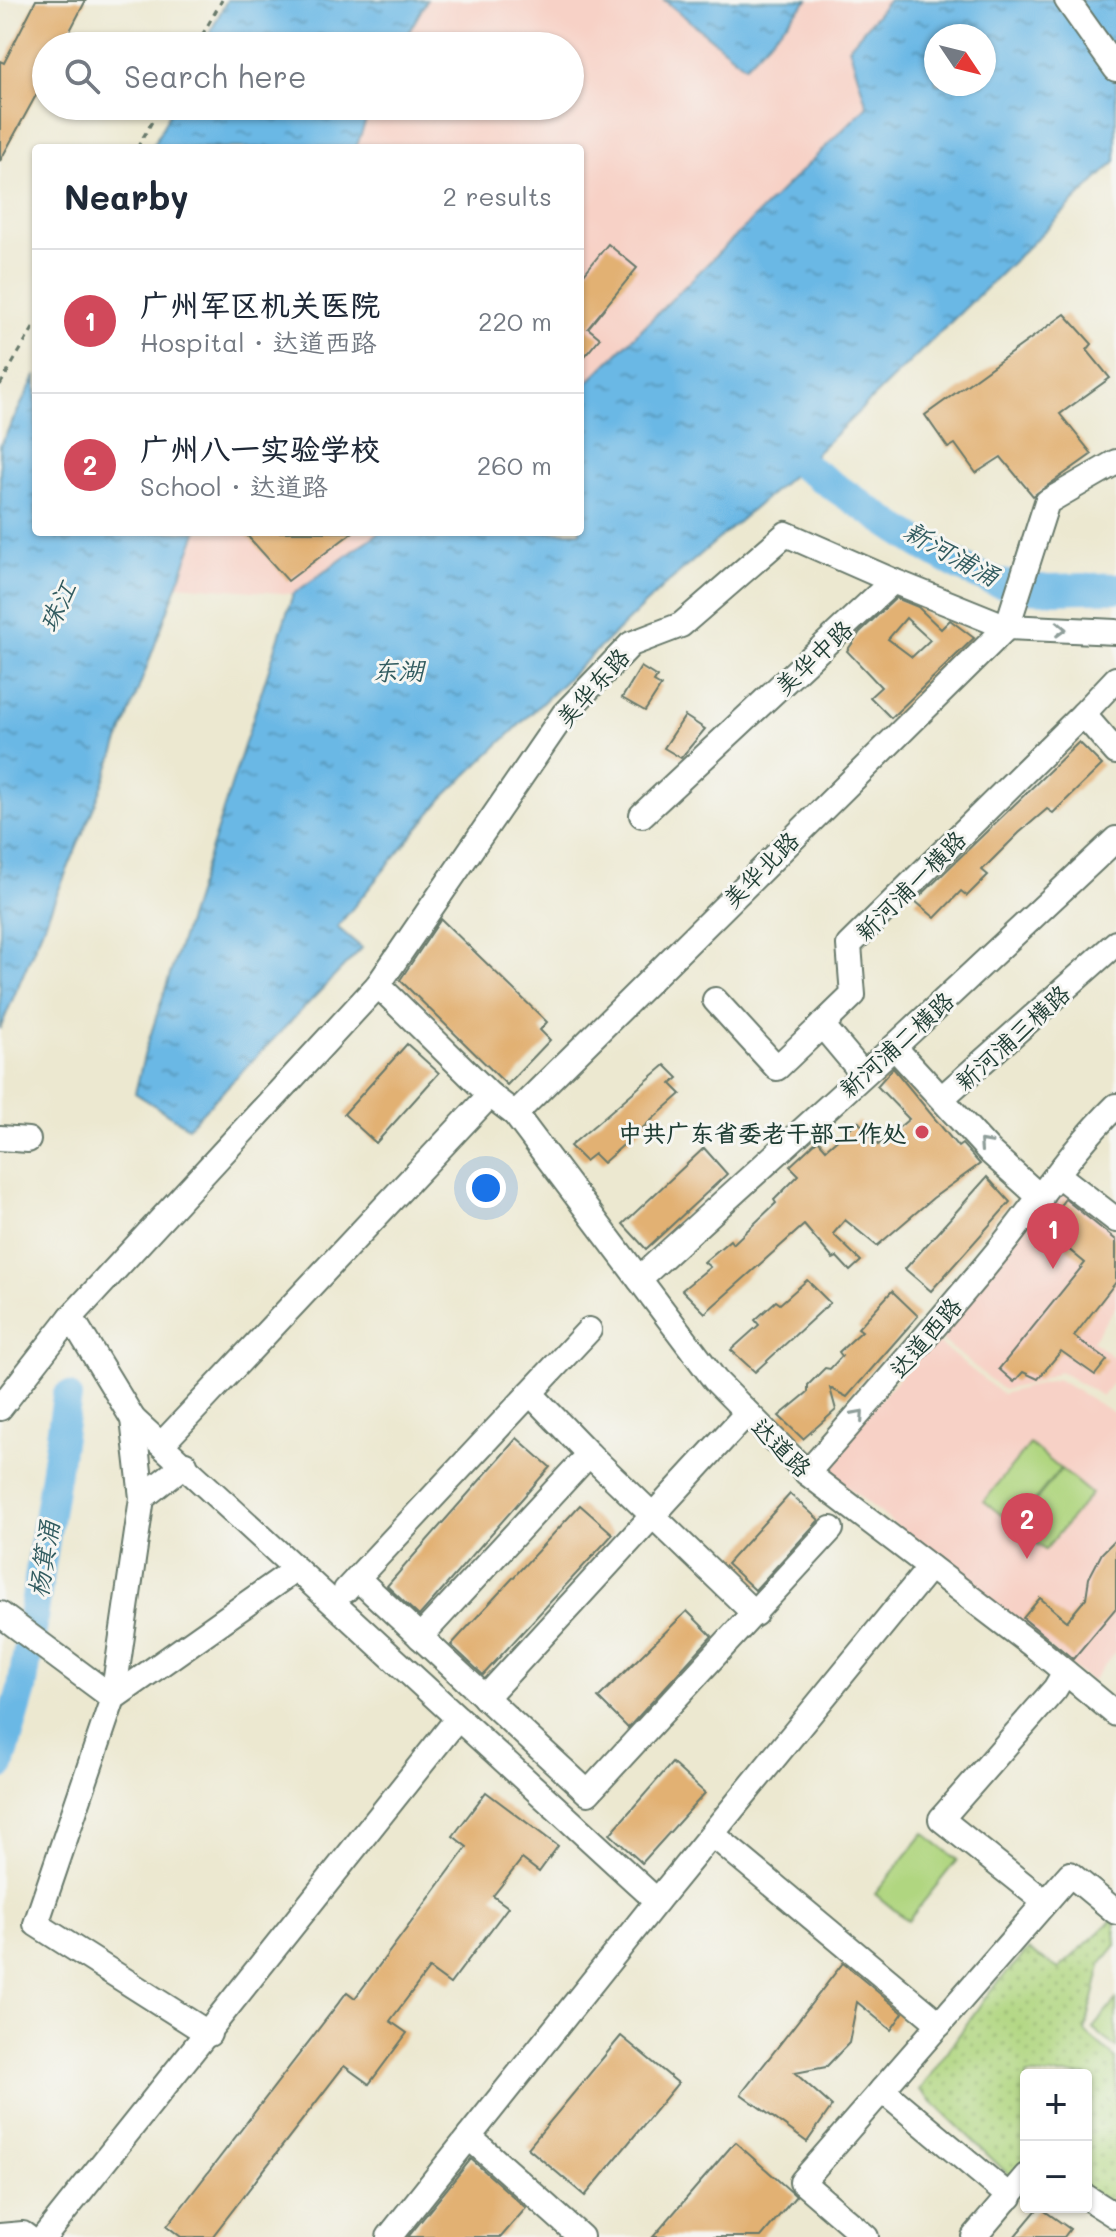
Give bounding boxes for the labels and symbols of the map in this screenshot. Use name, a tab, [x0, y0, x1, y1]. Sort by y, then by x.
north arrow	[924, 24, 996, 96]
water label: 新河浦涌	[898, 513, 1007, 594]
water label: 珠江	[30, 574, 84, 637]
street label: 美华中路	[767, 613, 859, 701]
one-way arrow	[1055, 621, 1068, 638]
street label: 美华东路	[548, 641, 636, 733]
water label: 东湖	[372, 653, 427, 687]
street label: 新河浦一横路	[848, 823, 972, 947]
street label: 美华北路	[715, 824, 805, 914]
street label: 新河浦三横路	[948, 977, 1076, 1097]
street label: 新河浦二横路	[832, 984, 960, 1104]
place label: 中共广东省委老干部工作处	[618, 1117, 907, 1148]
marker: 中共广东省委老干部工作处	[913, 1123, 931, 1141]
one-way arrow	[979, 1139, 993, 1154]
your location	[466, 1168, 506, 1208]
pin: 1	[1027, 1203, 1079, 1269]
street label: 达道西路	[882, 1290, 968, 1384]
one-way arrow	[849, 1409, 863, 1424]
street label: 达道路	[745, 1411, 819, 1483]
pin: 2	[1001, 1493, 1053, 1559]
water label: 杨箕涌	[20, 1517, 66, 1600]

